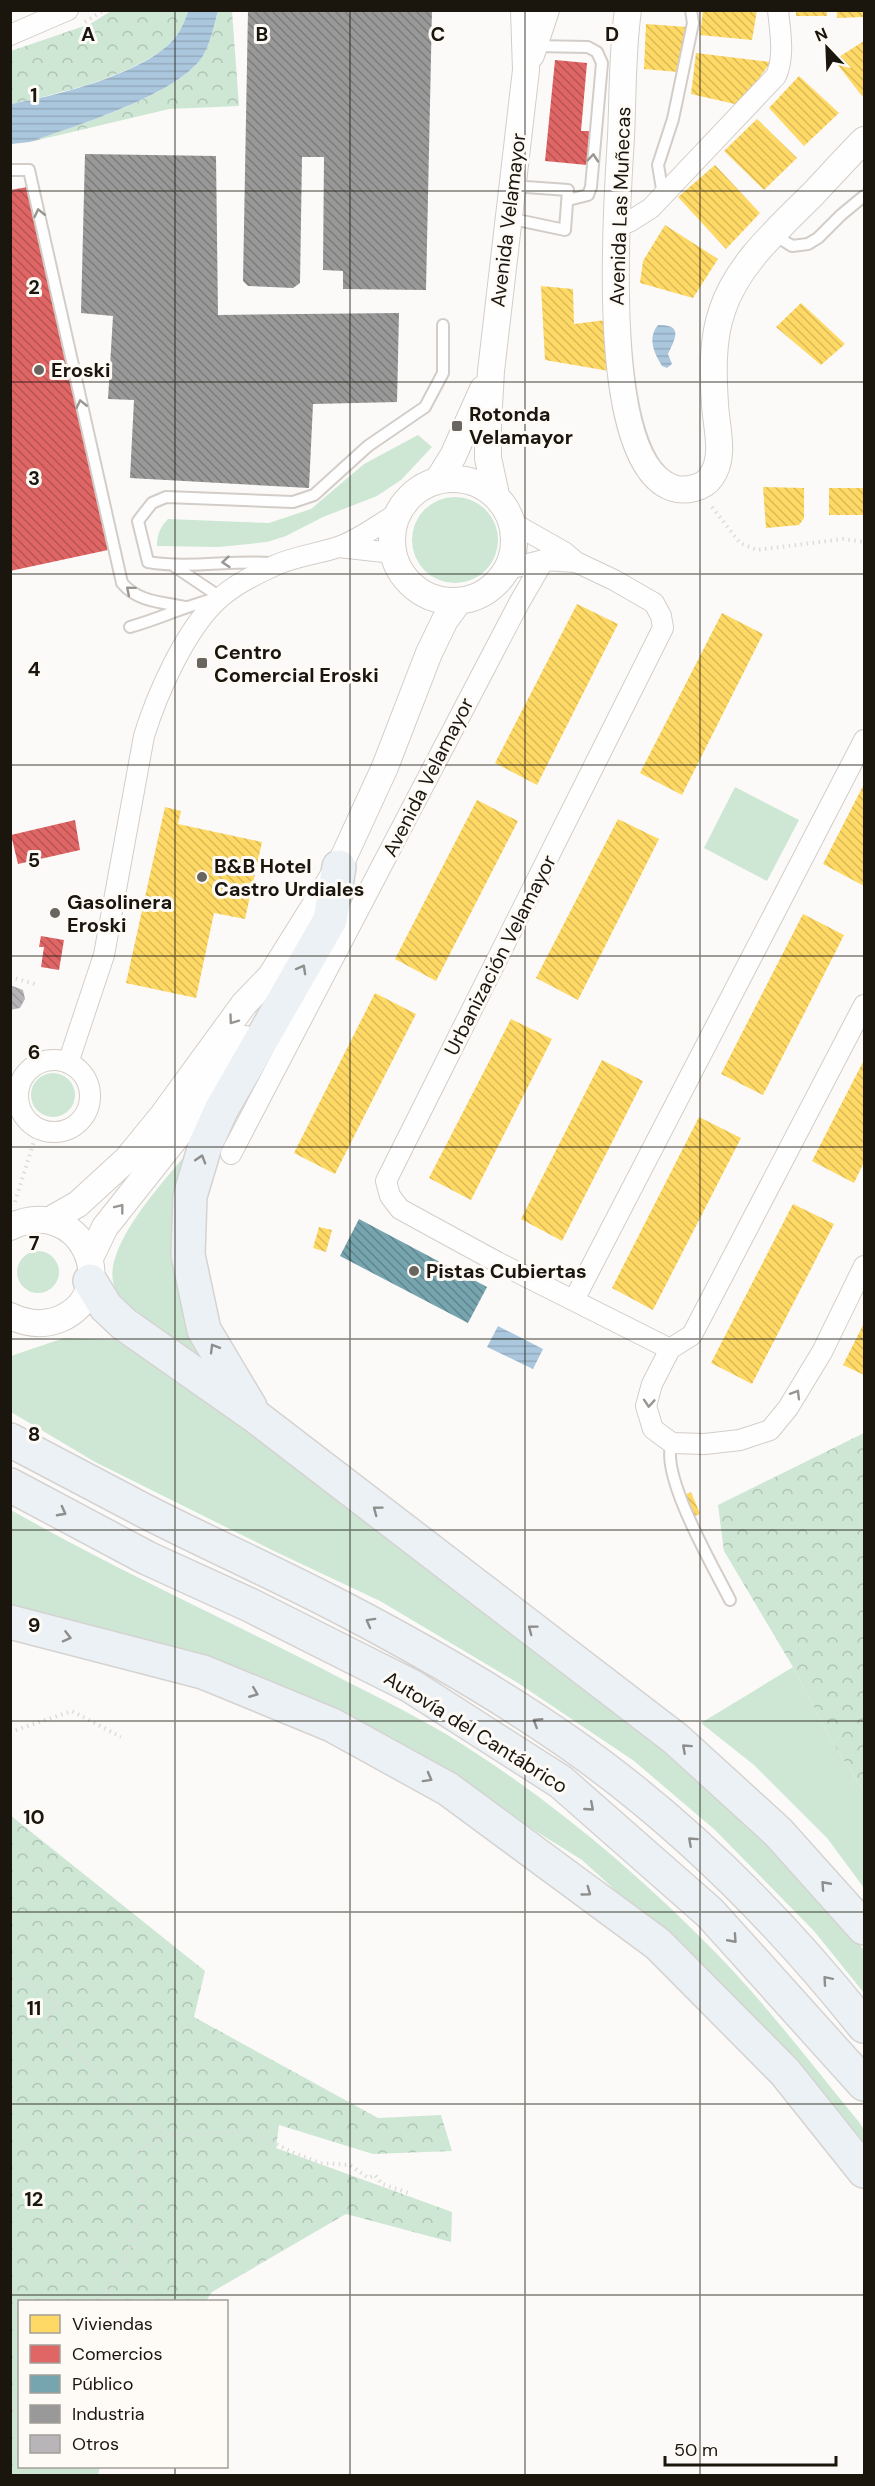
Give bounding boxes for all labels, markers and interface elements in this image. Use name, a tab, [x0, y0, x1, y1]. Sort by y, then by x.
north arrow	[797, 18, 857, 78]
text: A	[81, 21, 95, 47]
text: B	[256, 21, 268, 47]
text: C	[431, 21, 445, 47]
text: D	[605, 21, 619, 47]
text: N	[812, 23, 831, 47]
text: 1	[30, 82, 38, 108]
street label: Avenida Las Muñecas	[604, 106, 636, 306]
street label: Avenida Velamayor	[484, 131, 532, 309]
one-way arrow	[587, 153, 600, 162]
one-way arrow	[33, 209, 46, 219]
text: 2	[28, 274, 40, 300]
place label: Eroski	[51, 357, 111, 383]
marker: Eroski	[32, 363, 46, 377]
one-way arrow	[75, 399, 88, 409]
place label: Rotonda Velamayor	[469, 401, 573, 450]
marker: Rotonda Velamayor	[450, 419, 464, 433]
text: 3	[28, 465, 40, 491]
one-way arrow	[222, 555, 231, 568]
one-way arrow	[126, 586, 137, 597]
place label: Centro Comercial Eroski	[214, 639, 379, 688]
text: 4	[28, 656, 41, 682]
marker: Centro Comercial Eroski	[195, 656, 209, 670]
street label: Avenida Velamayor	[377, 693, 479, 861]
text: 5	[28, 847, 40, 873]
street label: Urbanización Velamayor	[438, 850, 562, 1060]
place label: B&B Hotel Castro Urdiales	[214, 853, 364, 902]
marker: B&B Hotel Castro Urdiales	[195, 870, 209, 884]
place label: Gasolinera Eroski	[67, 889, 172, 938]
marker: Gasolinera Eroski	[48, 906, 62, 920]
one-way arrow	[295, 965, 306, 976]
one-way arrow	[229, 1014, 240, 1025]
text: 6	[28, 1039, 40, 1065]
one-way arrow	[194, 1155, 206, 1165]
one-way arrow	[112, 1204, 123, 1215]
text: 7	[29, 1230, 40, 1256]
place label: Pistas Cubiertas	[426, 1258, 587, 1284]
marker: Pistas Cubiertas	[407, 1264, 421, 1278]
one-way arrow	[210, 1344, 222, 1354]
one-way arrow	[789, 1390, 801, 1400]
one-way arrow	[643, 1398, 656, 1408]
text: 8	[28, 1421, 40, 1447]
one-way arrow	[56, 1505, 66, 1516]
one-way arrow	[373, 1506, 384, 1517]
text: 9	[28, 1612, 40, 1638]
one-way arrow	[365, 1618, 376, 1630]
one-way arrow	[528, 1625, 539, 1636]
one-way arrow	[62, 1629, 72, 1642]
street label: Autovía del Cantábrico	[379, 1665, 573, 1799]
one-way arrow	[247, 1686, 258, 1698]
one-way arrow	[533, 1718, 544, 1729]
one-way arrow	[682, 1744, 693, 1755]
one-way arrow	[422, 1771, 432, 1783]
one-way arrow	[583, 1800, 594, 1811]
text: 10	[23, 1804, 45, 1830]
one-way arrow	[688, 1837, 699, 1848]
one-way arrow	[821, 1881, 832, 1891]
one-way arrow	[580, 1885, 591, 1896]
one-way arrow	[726, 1932, 737, 1943]
one-way arrow	[823, 1977, 834, 1987]
text: 11	[27, 1995, 41, 2021]
text: 12	[25, 2186, 43, 2212]
legend	[18, 2300, 228, 2468]
text: Viviendas	[72, 2312, 153, 2336]
text: Comercios	[72, 2342, 163, 2366]
text: Público	[72, 2372, 133, 2396]
text: Industria	[72, 2402, 145, 2426]
scale bar	[665, 2429, 836, 2467]
text: Otros	[72, 2432, 119, 2456]
text: 50 m	[674, 2438, 718, 2462]

